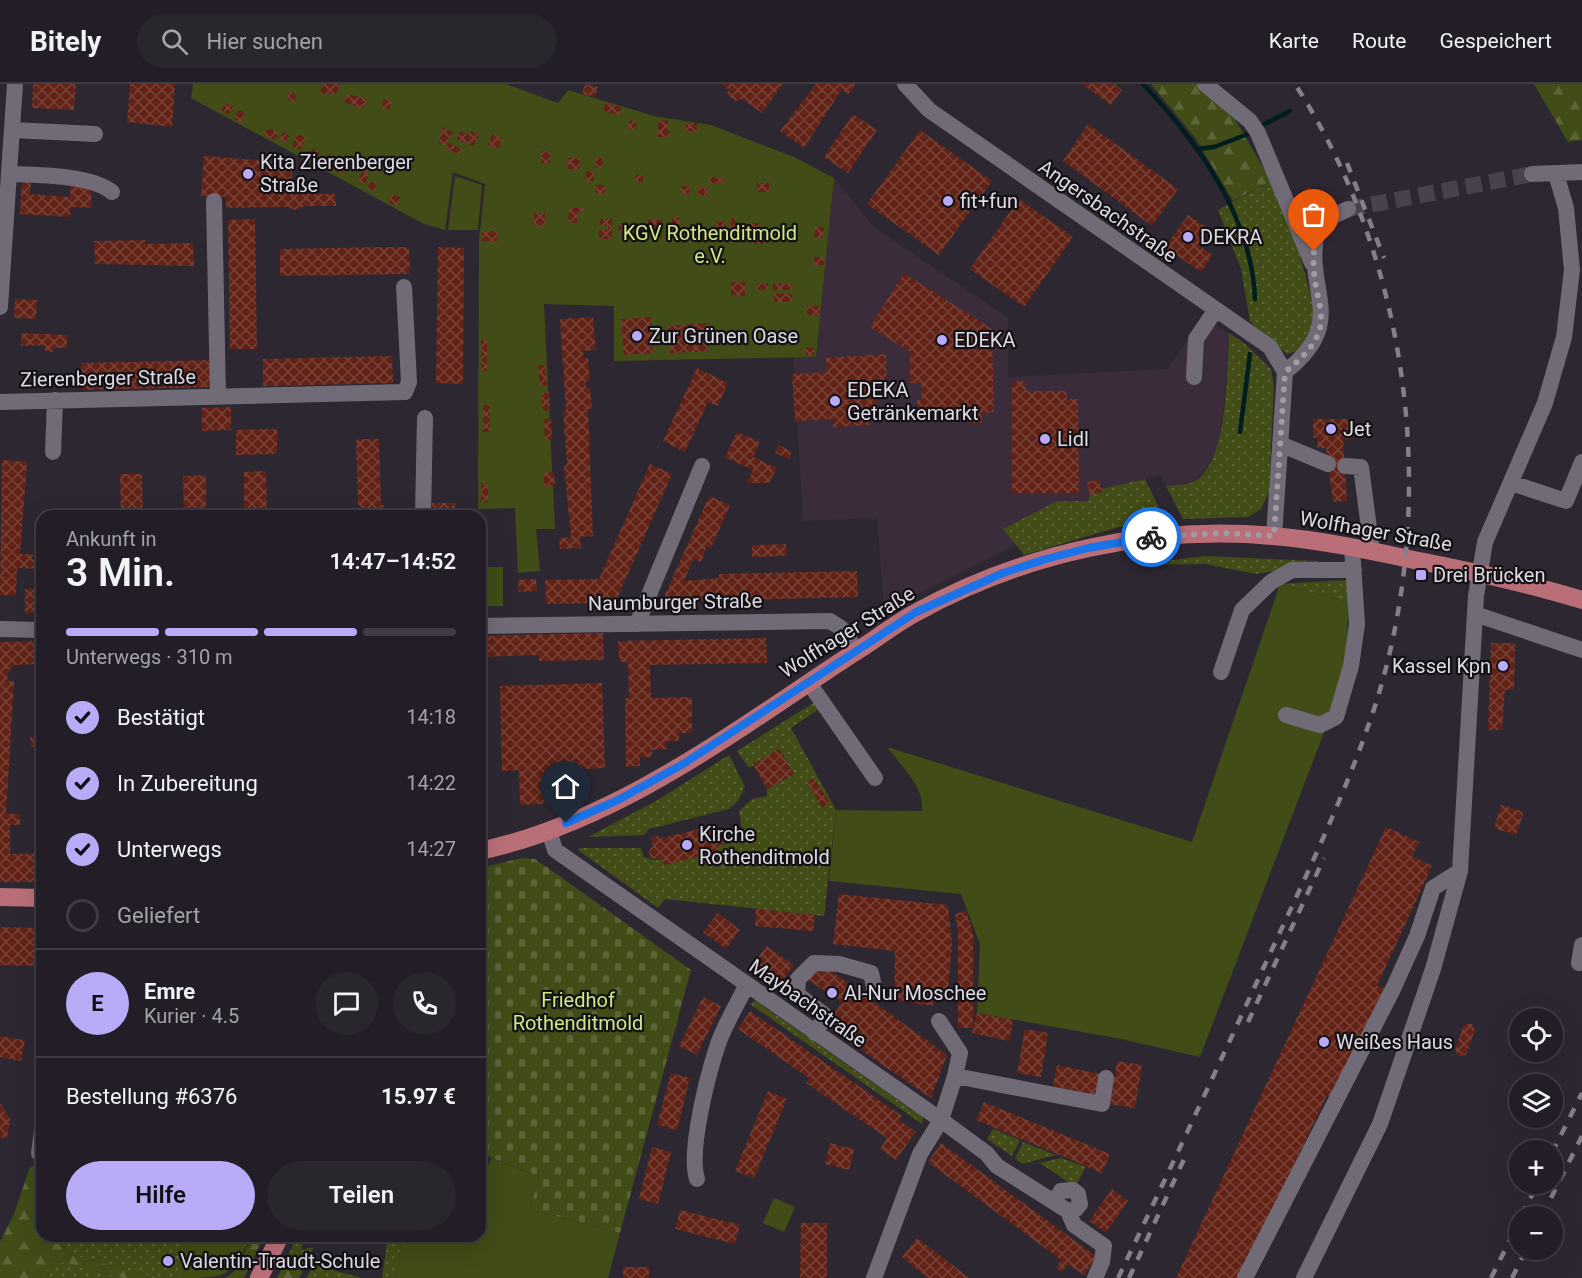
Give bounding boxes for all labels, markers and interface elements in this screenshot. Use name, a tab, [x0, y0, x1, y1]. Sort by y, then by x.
search box	[137, 14, 557, 68]
text: Bitely	[30, 25, 101, 58]
icon: search	[158, 25, 191, 58]
text: Hier suchen	[206, 29, 323, 54]
text: Karte	[1269, 29, 1319, 53]
text: Route	[1352, 29, 1406, 53]
text: Gespeichert	[1439, 29, 1552, 53]
place label: Kita Zierenberger Straße	[260, 150, 413, 197]
street label: Angersbachstraße	[1034, 154, 1182, 268]
marker: Kita Zierenberger Straße	[241, 167, 255, 181]
place label: fit+fun	[960, 189, 1018, 213]
pin	[1288, 189, 1339, 251]
marker: fit+fun	[941, 194, 955, 208]
icon: bag	[1297, 198, 1330, 231]
park label: KGV Rothenditmold e.V.	[623, 221, 797, 268]
place label: DEKRA	[1200, 225, 1262, 249]
marker: DEKRA	[1181, 230, 1195, 244]
place label: Zur Grünen Oase	[649, 324, 798, 348]
place label: EDEKA	[954, 328, 1015, 352]
marker: Zur Grünen Oase	[630, 329, 644, 343]
marker: EDEKA	[935, 333, 949, 347]
street label: Zierenberger Straße	[20, 364, 196, 392]
place label: EDEKA Getränkemarkt	[847, 378, 979, 425]
marker: EDEKA Getränkemarkt	[828, 394, 842, 408]
place label: Jet	[1343, 417, 1371, 441]
marker: Jet	[1324, 422, 1338, 436]
place label: Lidl	[1057, 427, 1089, 451]
marker: Lidl	[1038, 432, 1052, 446]
street label: Wolfhager Straße	[1298, 506, 1454, 556]
courier	[1121, 507, 1181, 567]
icon: bike	[1135, 521, 1168, 554]
text: Ankunft in	[66, 527, 157, 551]
text: 14:47–14:52	[329, 549, 456, 574]
text: 3 Min.	[66, 550, 175, 596]
place label: Drei Brücken	[1433, 563, 1545, 587]
marker: Drei Brücken	[1414, 568, 1428, 582]
street label: Wolfhager Straße	[775, 581, 919, 683]
street label: Naumburger Straße	[588, 588, 762, 616]
text: Unterwegs · 310 m	[66, 645, 233, 669]
place label: Kassel Kpn	[1392, 654, 1491, 678]
marker: Kassel Kpn	[1496, 659, 1510, 673]
icon: check	[66, 701, 99, 734]
text: Bestätigt	[117, 705, 205, 730]
text: 14:18	[406, 705, 456, 729]
pin	[540, 761, 591, 823]
icon: check	[66, 767, 99, 800]
icon: home	[549, 770, 582, 803]
text: In Zubereitung	[117, 771, 258, 796]
text: 14:22	[406, 771, 456, 795]
place label: Kirche Rothenditmold	[699, 822, 830, 869]
icon: check	[66, 833, 99, 866]
text: Unterwegs	[117, 837, 222, 862]
text: 14:27	[406, 837, 456, 861]
marker: Kirche Rothenditmold	[680, 838, 694, 852]
text: Geliefert	[117, 903, 200, 928]
street label: Maybachstraße	[745, 954, 871, 1052]
button: chat	[315, 972, 378, 1035]
button: phone	[393, 972, 456, 1035]
text: Emre	[144, 979, 195, 1004]
place label: Al-Nur Moschee	[844, 981, 986, 1005]
marker: Al-Nur Moschee	[825, 986, 839, 1000]
park label: Friedhof Rothenditmold	[513, 988, 643, 1035]
text: E	[91, 991, 104, 1016]
text: Kurier · 4.5	[144, 1004, 239, 1028]
map controls	[1509, 1008, 1563, 1260]
button: locate	[1509, 1008, 1563, 1062]
place label: Weißes Haus	[1336, 1030, 1453, 1054]
marker: Weißes Haus	[1317, 1035, 1331, 1049]
button: layers	[1509, 1074, 1563, 1128]
text: Bestellung #6376	[66, 1084, 237, 1109]
text: 15.97 €	[381, 1084, 456, 1109]
button: +	[1509, 1140, 1563, 1194]
button: Hilfe	[66, 1161, 255, 1230]
button: Teilen	[267, 1161, 456, 1230]
button: −	[1509, 1206, 1563, 1260]
place label: Valentin-Traudt-Schule	[180, 1249, 380, 1273]
marker: Valentin-Traudt-Schule	[161, 1254, 175, 1268]

